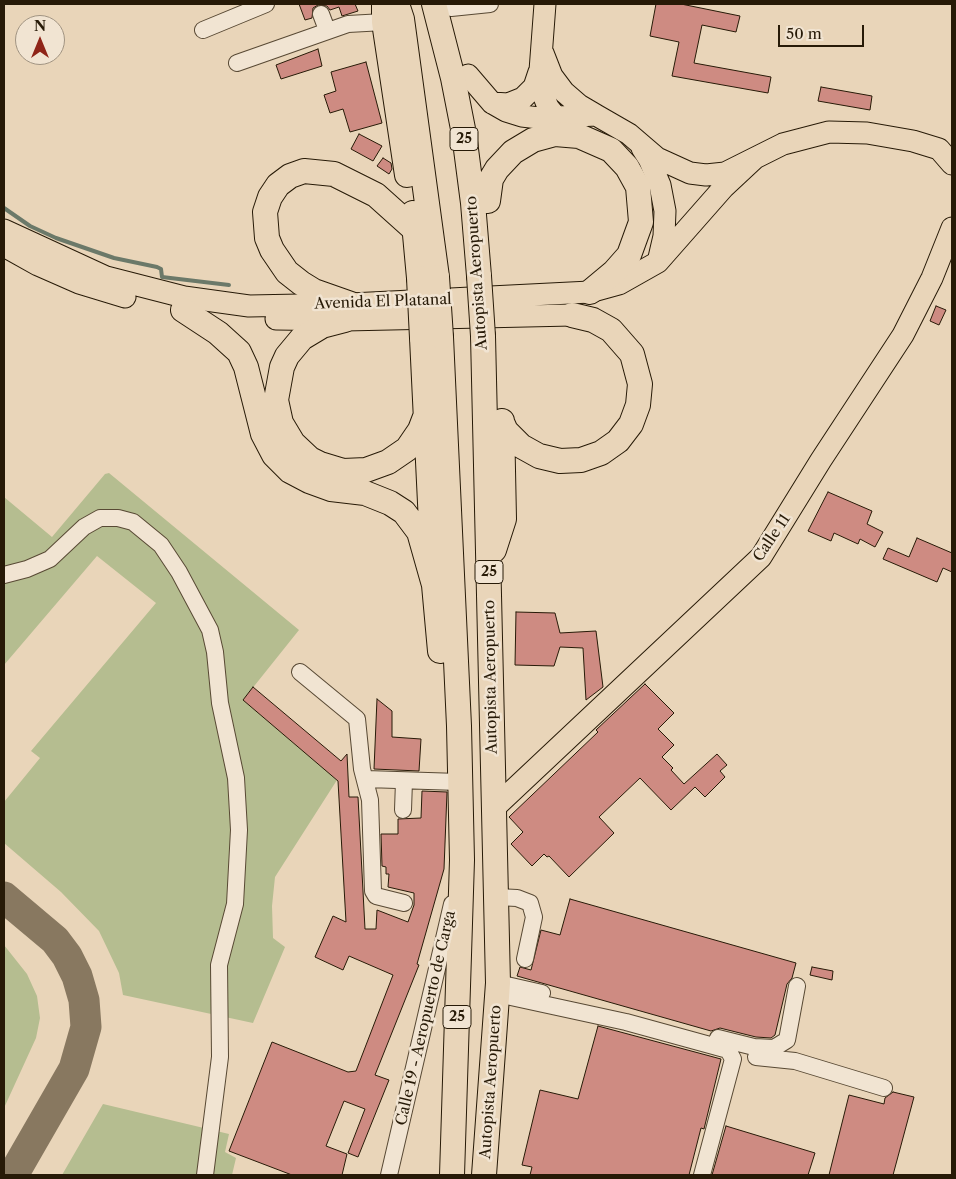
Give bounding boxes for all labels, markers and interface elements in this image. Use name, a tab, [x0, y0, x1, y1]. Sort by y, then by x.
north arrow	[15, 15, 65, 65]
scale bar	[781, 15, 867, 47]
text: N	[34, 17, 46, 35]
text: 50 m	[786, 24, 822, 43]
road number: 25	[450, 128, 478, 150]
street label: Autopista Aeropuerto	[463, 195, 491, 351]
street label: Avenida El Platanal	[314, 291, 452, 313]
street label: Calle 11	[750, 511, 794, 565]
road number: 25	[475, 560, 503, 584]
street label: Autopista Aeropuerto	[481, 600, 501, 754]
street label: Calle 19 - Aeropuerto de Carga	[392, 909, 460, 1127]
street label: Autopista Aeropuerto	[477, 1004, 505, 1160]
road number: 25	[443, 1006, 471, 1028]

